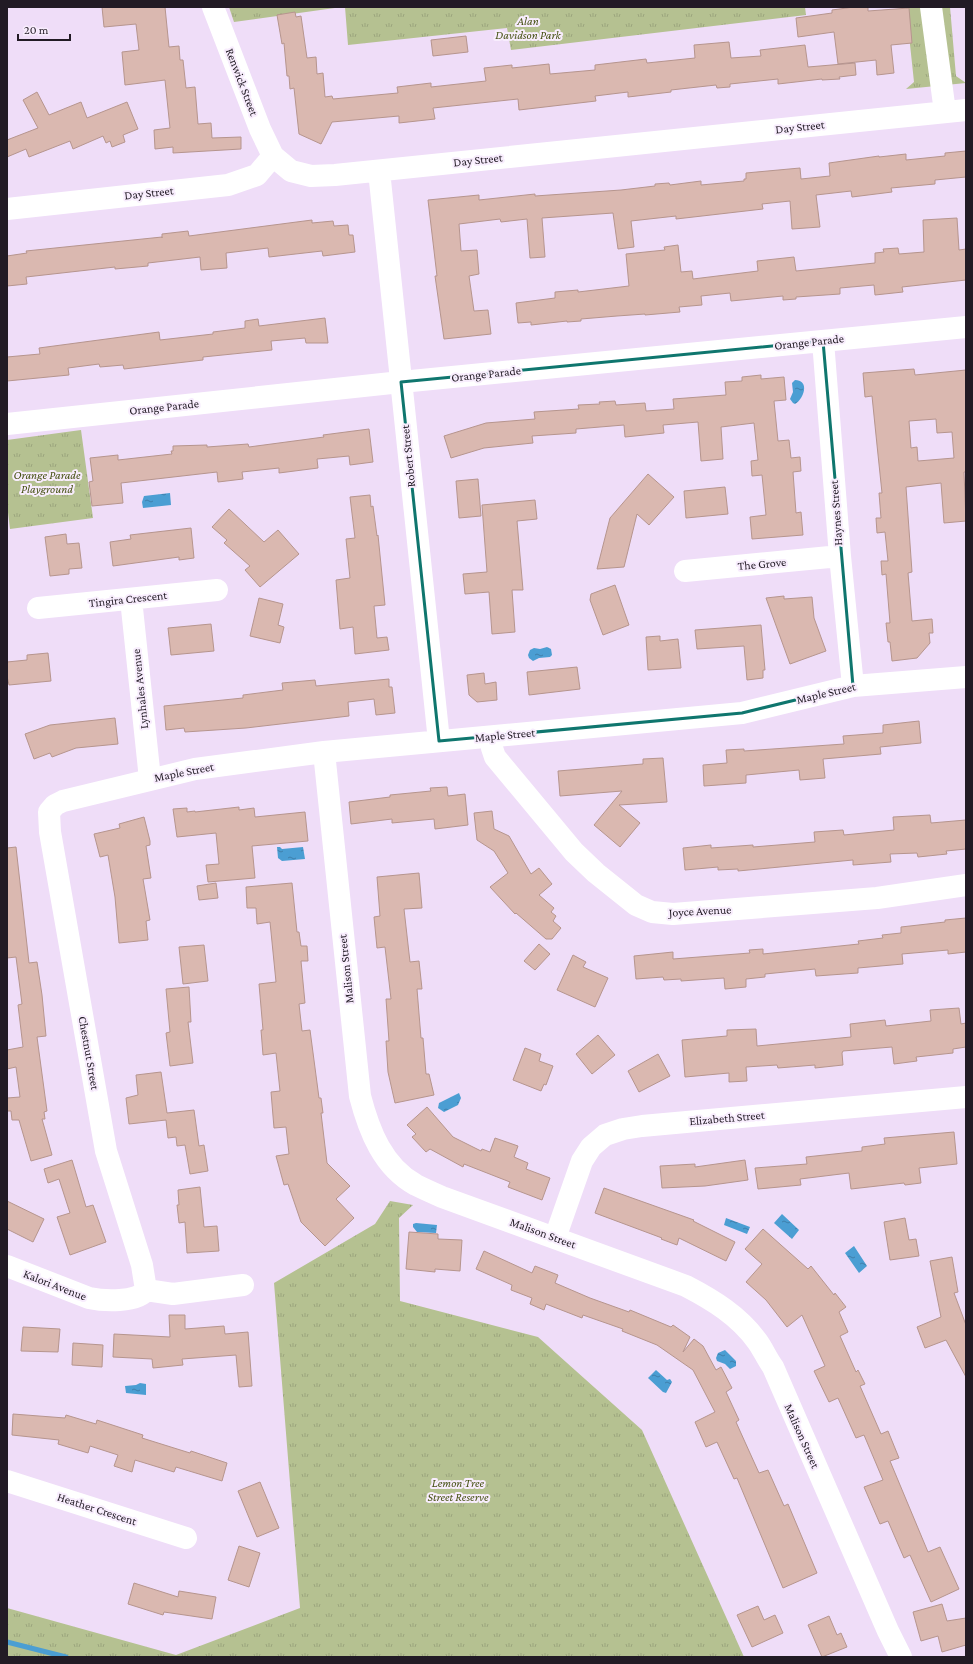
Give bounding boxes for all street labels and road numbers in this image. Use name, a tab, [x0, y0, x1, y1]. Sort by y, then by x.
street label: Renwick Street	[223, 46, 262, 119]
street label: Day Street	[775, 117, 826, 137]
street label: Day Street	[453, 150, 504, 170]
street label: Day Street	[124, 183, 175, 203]
street label: Orange Parade	[773, 331, 845, 353]
street label: Orange Parade	[450, 363, 522, 385]
street label: Orange Parade	[128, 396, 200, 418]
street label: Robert Street	[398, 423, 418, 488]
street label: Haynes Street	[827, 479, 845, 546]
street label: The Grove	[737, 555, 787, 573]
street label: Tingira Crescent	[88, 588, 169, 610]
street label: Lynhales Avenue	[129, 648, 151, 730]
street label: Maple Street	[795, 679, 858, 707]
street label: Maple Street	[474, 725, 537, 745]
street label: Maple Street	[153, 759, 216, 785]
street label: Joyce Avenue	[667, 902, 732, 920]
street label: Malison Street	[335, 933, 357, 1004]
street label: Chestnut Street	[76, 1015, 103, 1092]
street label: Elizabeth Street	[689, 1108, 766, 1128]
street label: Malison Street	[508, 1215, 579, 1252]
street label: Kalori Avenue	[21, 1267, 89, 1303]
street label: Malison Street	[782, 1402, 823, 1471]
street label: Heather Crescent	[56, 1490, 139, 1529]

